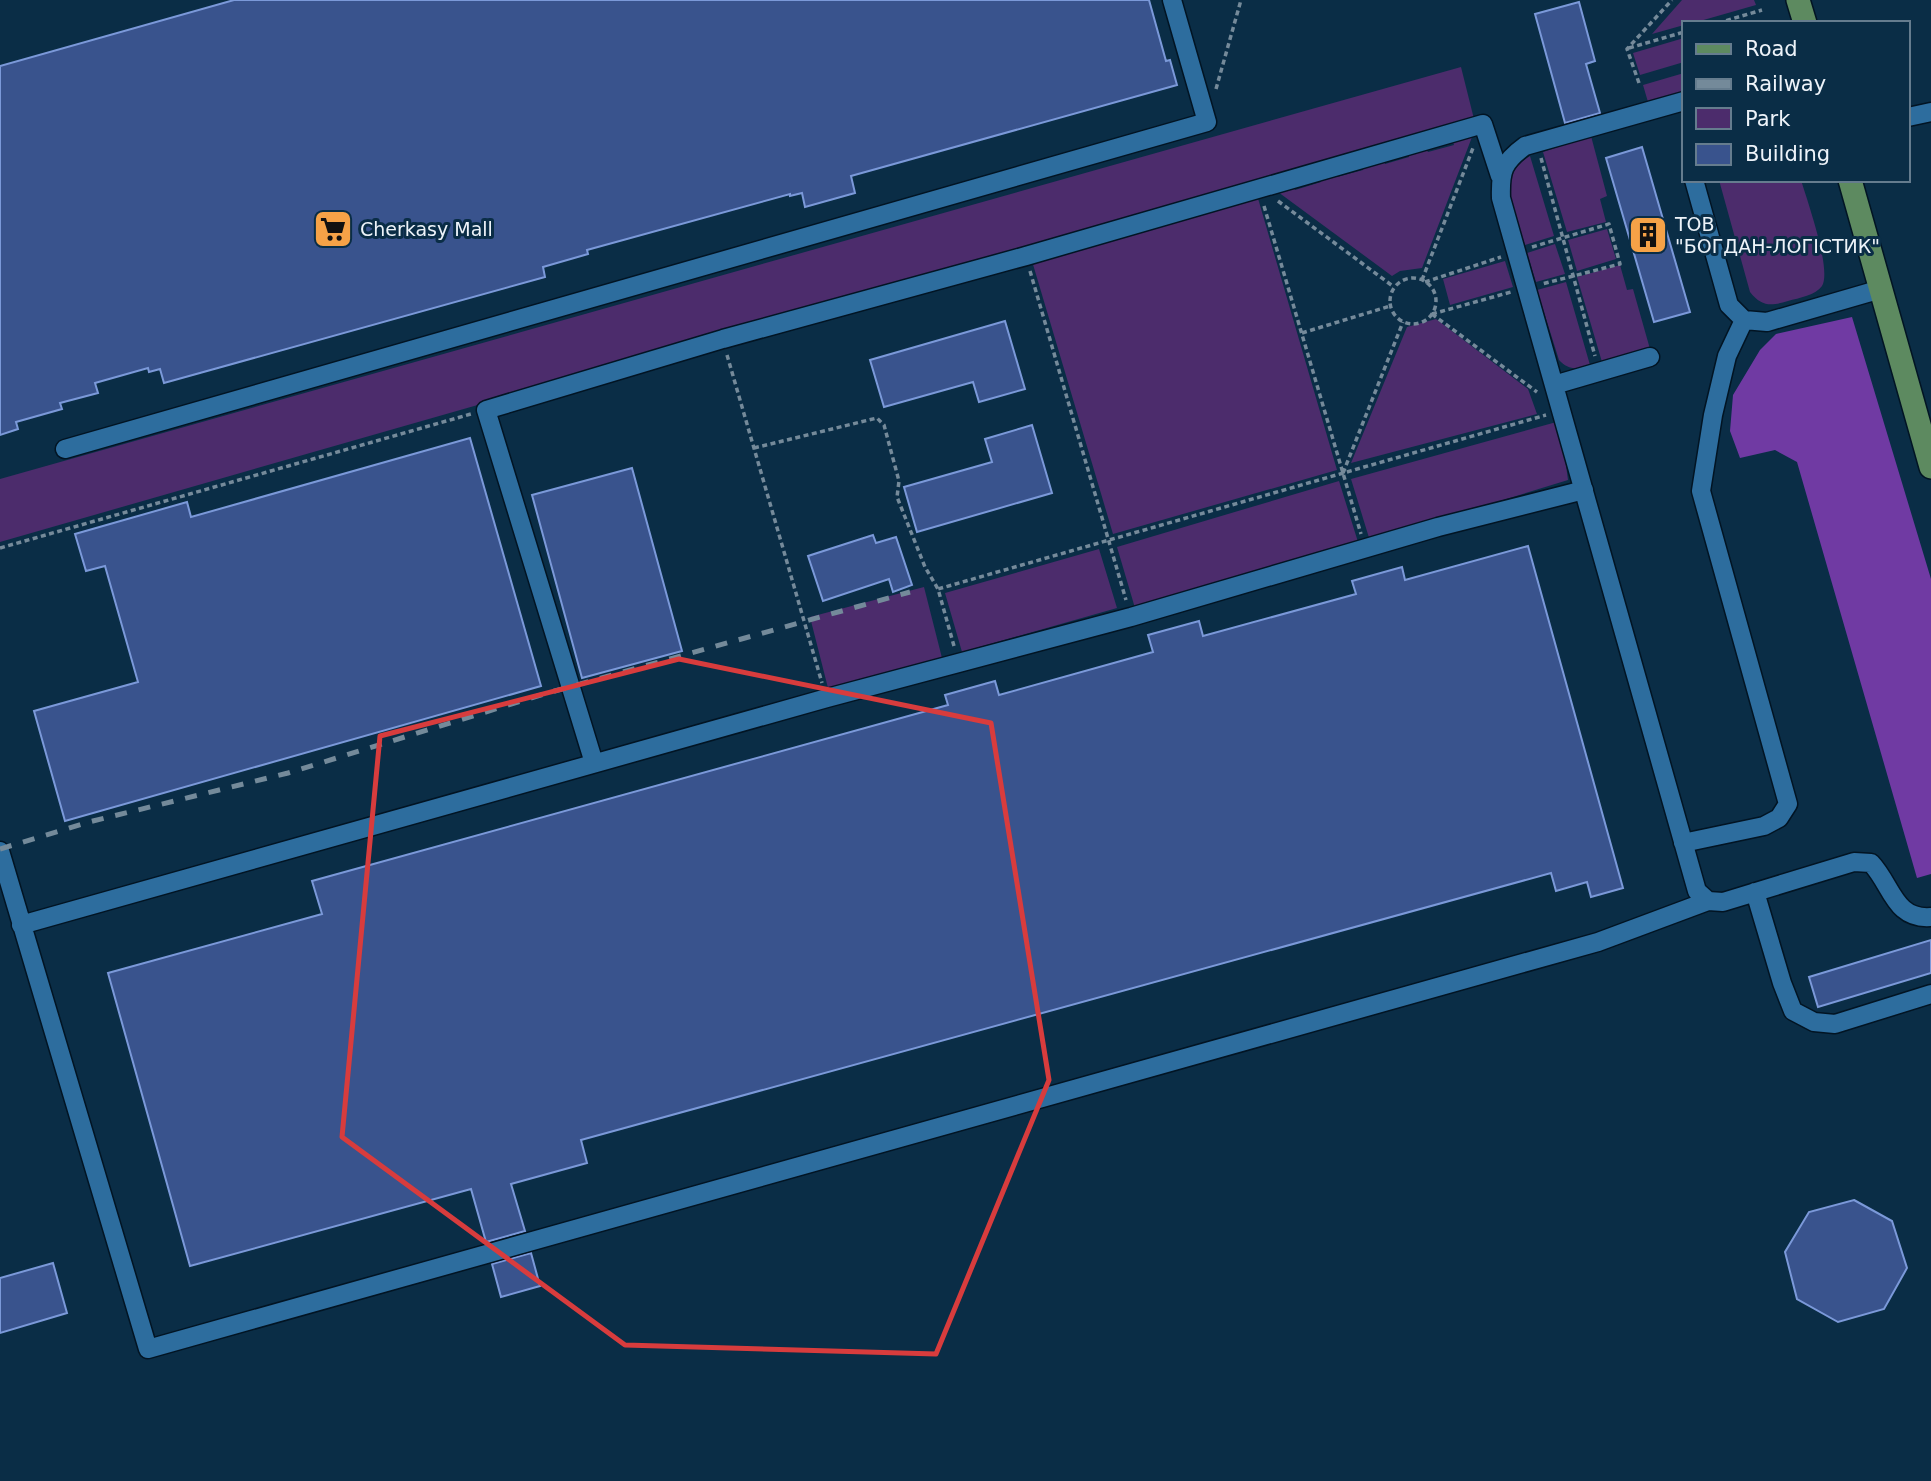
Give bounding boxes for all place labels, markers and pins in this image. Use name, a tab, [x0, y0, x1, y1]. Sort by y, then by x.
supermarket icon: Cherkasy Mall	[312, 208, 354, 250]
place label: ТОВ "БОГДАН-ЛОГІСТИК"	[1674, 213, 1880, 257]
building icon: ТОВ "БОГДАН-ЛОГІСТИК"	[1627, 214, 1669, 256]
place label: Cherkasy Mall	[360, 218, 493, 240]

